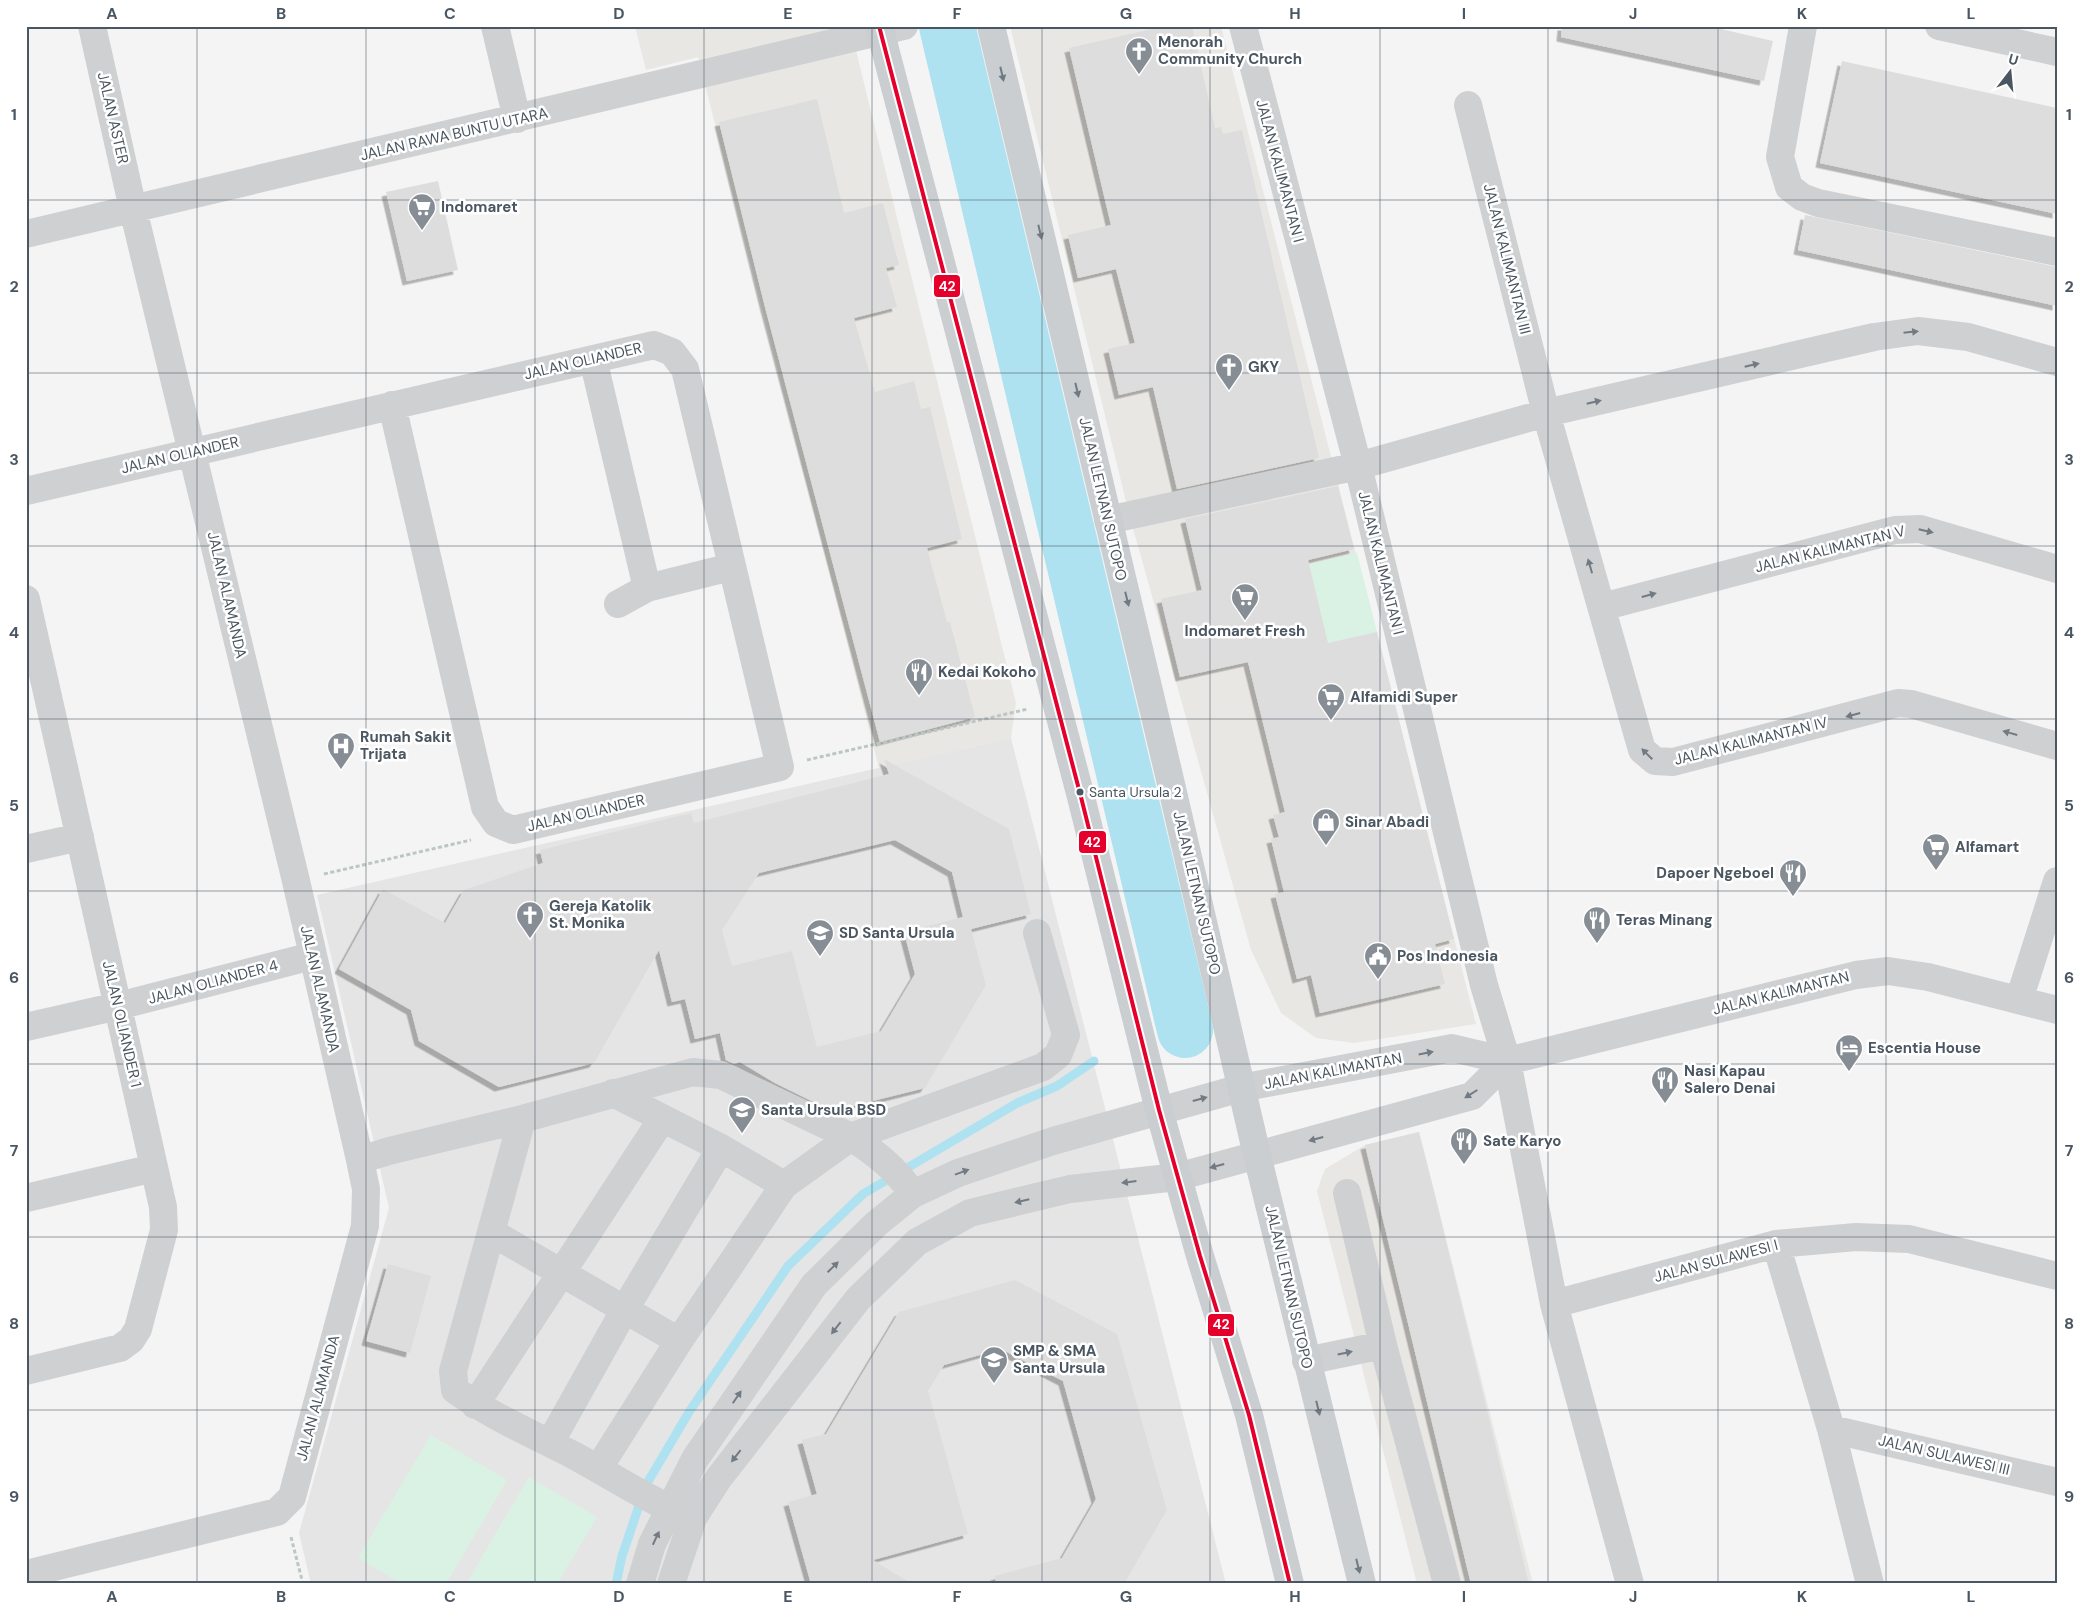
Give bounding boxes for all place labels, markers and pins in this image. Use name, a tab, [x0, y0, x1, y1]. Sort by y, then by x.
place label: Menorah Community Church	[1158, 32, 1302, 69]
church icon: Menorah Community Church	[1124, 36, 1154, 75]
supermarket icon: Indomaret	[407, 192, 437, 231]
place label: Indomaret	[441, 197, 518, 217]
church icon: GKY	[1214, 352, 1244, 391]
place label: GKY	[1248, 357, 1279, 377]
supermarket icon: Indomaret Fresh	[1230, 582, 1260, 621]
place label: Indomaret Fresh	[1185, 621, 1305, 641]
restaurant icon: Kedai Kokoho	[904, 657, 934, 696]
place label: Kedai Kokoho	[938, 662, 1036, 682]
supermarket icon: Alfamidi Super	[1316, 682, 1346, 721]
place label: Alfamidi Super	[1350, 687, 1458, 707]
place label: Rumah Sakit Trijata	[360, 727, 452, 764]
hospital icon: Rumah Sakit Trijata	[326, 731, 356, 770]
place label: Santa Ursula 2	[1089, 783, 1182, 801]
marker: Santa Ursula 2	[1075, 787, 1085, 797]
shop icon: Sinar Abadi	[1311, 807, 1341, 846]
place label: Sinar Abadi	[1345, 812, 1429, 832]
supermarket icon: Alfamart	[1921, 832, 1951, 871]
place label: Alfamart	[1955, 837, 2019, 857]
restaurant icon: Dapoer Ngeboel	[1778, 858, 1808, 897]
place label: Dapoer Ngeboel	[1656, 863, 1774, 883]
place label: Gereja Katolik St. Monika	[549, 896, 652, 933]
church icon: Gereja Katolik St. Monika	[515, 900, 545, 939]
restaurant icon: Teras Minang	[1582, 905, 1612, 944]
place label: Teras Minang	[1616, 910, 1713, 930]
school or university icon: SD Santa Ursula	[805, 918, 835, 957]
place label: SD Santa Ursula	[839, 923, 955, 943]
public building icon: Pos Indonesia	[1363, 941, 1393, 980]
place label: Pos Indonesia	[1397, 946, 1498, 966]
hotel icon: Escentia House	[1834, 1033, 1864, 1072]
place label: Escentia House	[1868, 1038, 1981, 1058]
place label: Nasi Kapau Salero Denai	[1684, 1061, 1775, 1098]
restaurant icon: Nasi Kapau Salero Denai	[1650, 1065, 1680, 1104]
school or university icon: Santa Ursula BSD	[727, 1095, 757, 1134]
place label: Santa Ursula BSD	[761, 1100, 886, 1120]
restaurant icon: Sate Karyo	[1449, 1126, 1479, 1165]
place label: Sate Karyo	[1483, 1131, 1561, 1151]
place label: SMP & SMA Santa Ursula	[1013, 1341, 1105, 1378]
school or university icon: SMP & SMA Santa Ursula	[979, 1345, 1009, 1384]

